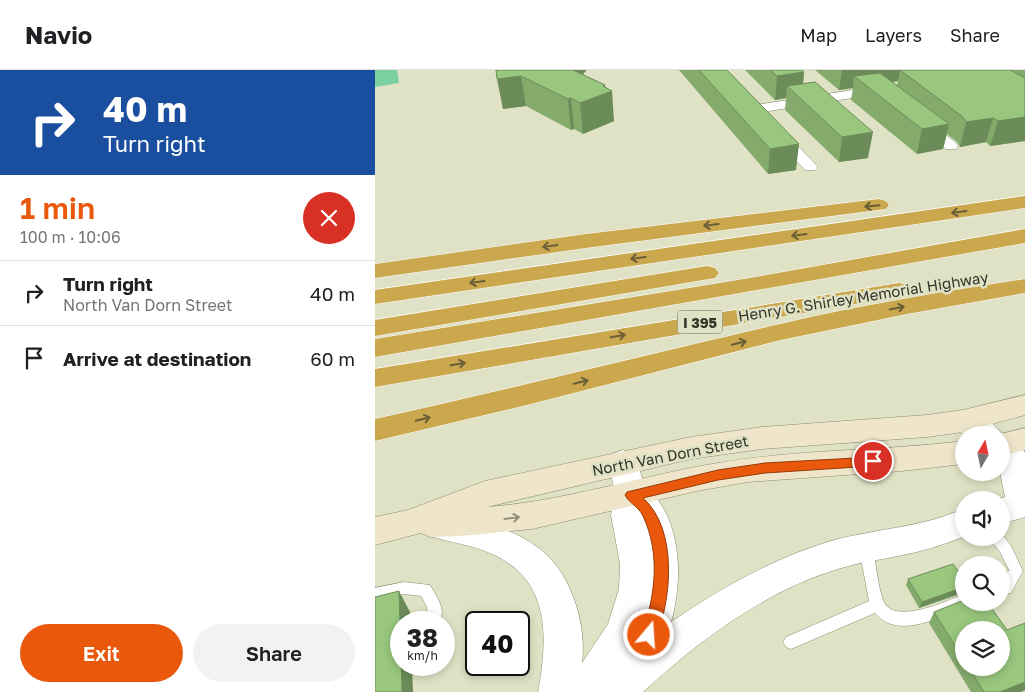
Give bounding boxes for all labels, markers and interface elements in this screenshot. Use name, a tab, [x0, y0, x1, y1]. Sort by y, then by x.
text: Navio	[25, 20, 92, 49]
text: Map	[800, 24, 837, 46]
text: Layers	[865, 24, 922, 46]
text: Share	[950, 24, 1000, 46]
text: 40 m	[103, 88, 187, 130]
icon: right	[20, 90, 85, 155]
text: Turn right	[103, 130, 206, 157]
text: 1 min	[20, 190, 95, 226]
button: close	[303, 192, 355, 244]
one-way arrow	[865, 201, 881, 211]
one-way arrow	[952, 207, 968, 217]
one-way arrow	[703, 220, 719, 230]
text: 100 m · 10:06	[20, 227, 121, 247]
one-way arrow	[791, 230, 807, 240]
one-way arrow	[542, 241, 558, 251]
one-way arrow	[630, 253, 646, 263]
street label: Henry G. Shirley Memorial Highway	[737, 267, 990, 325]
text: Turn right	[63, 272, 153, 295]
one-way arrow	[469, 277, 485, 287]
icon: right	[20, 279, 48, 307]
text: 40 m	[310, 282, 355, 305]
text: North Van Dorn Street	[63, 295, 232, 315]
one-way arrow	[889, 303, 905, 313]
road number: I 395	[677, 310, 723, 334]
one-way arrow	[609, 330, 625, 340]
one-way arrow	[730, 338, 746, 347]
icon: arrive	[20, 344, 48, 372]
text: Arrive at destination	[63, 347, 251, 370]
text: 60 m	[310, 347, 355, 370]
one-way arrow	[449, 358, 465, 368]
one-way arrow	[572, 377, 588, 386]
one-way arrow	[414, 414, 430, 423]
north arrow	[955, 426, 1010, 481]
map controls	[955, 426, 1010, 676]
street label: North Van Dorn Street	[590, 431, 750, 479]
pin	[852, 440, 894, 482]
icon: arrive	[859, 447, 887, 475]
button: sound	[955, 491, 1010, 546]
one-way arrow	[504, 513, 520, 523]
button: search	[955, 556, 1010, 611]
position arrow	[622, 608, 674, 660]
speed limit sign: 40	[465, 611, 530, 676]
button: layers	[955, 621, 1010, 676]
text: 38	[407, 622, 438, 653]
button: Exit	[20, 624, 183, 682]
button: Share	[193, 624, 355, 682]
text: km/h	[407, 648, 438, 663]

